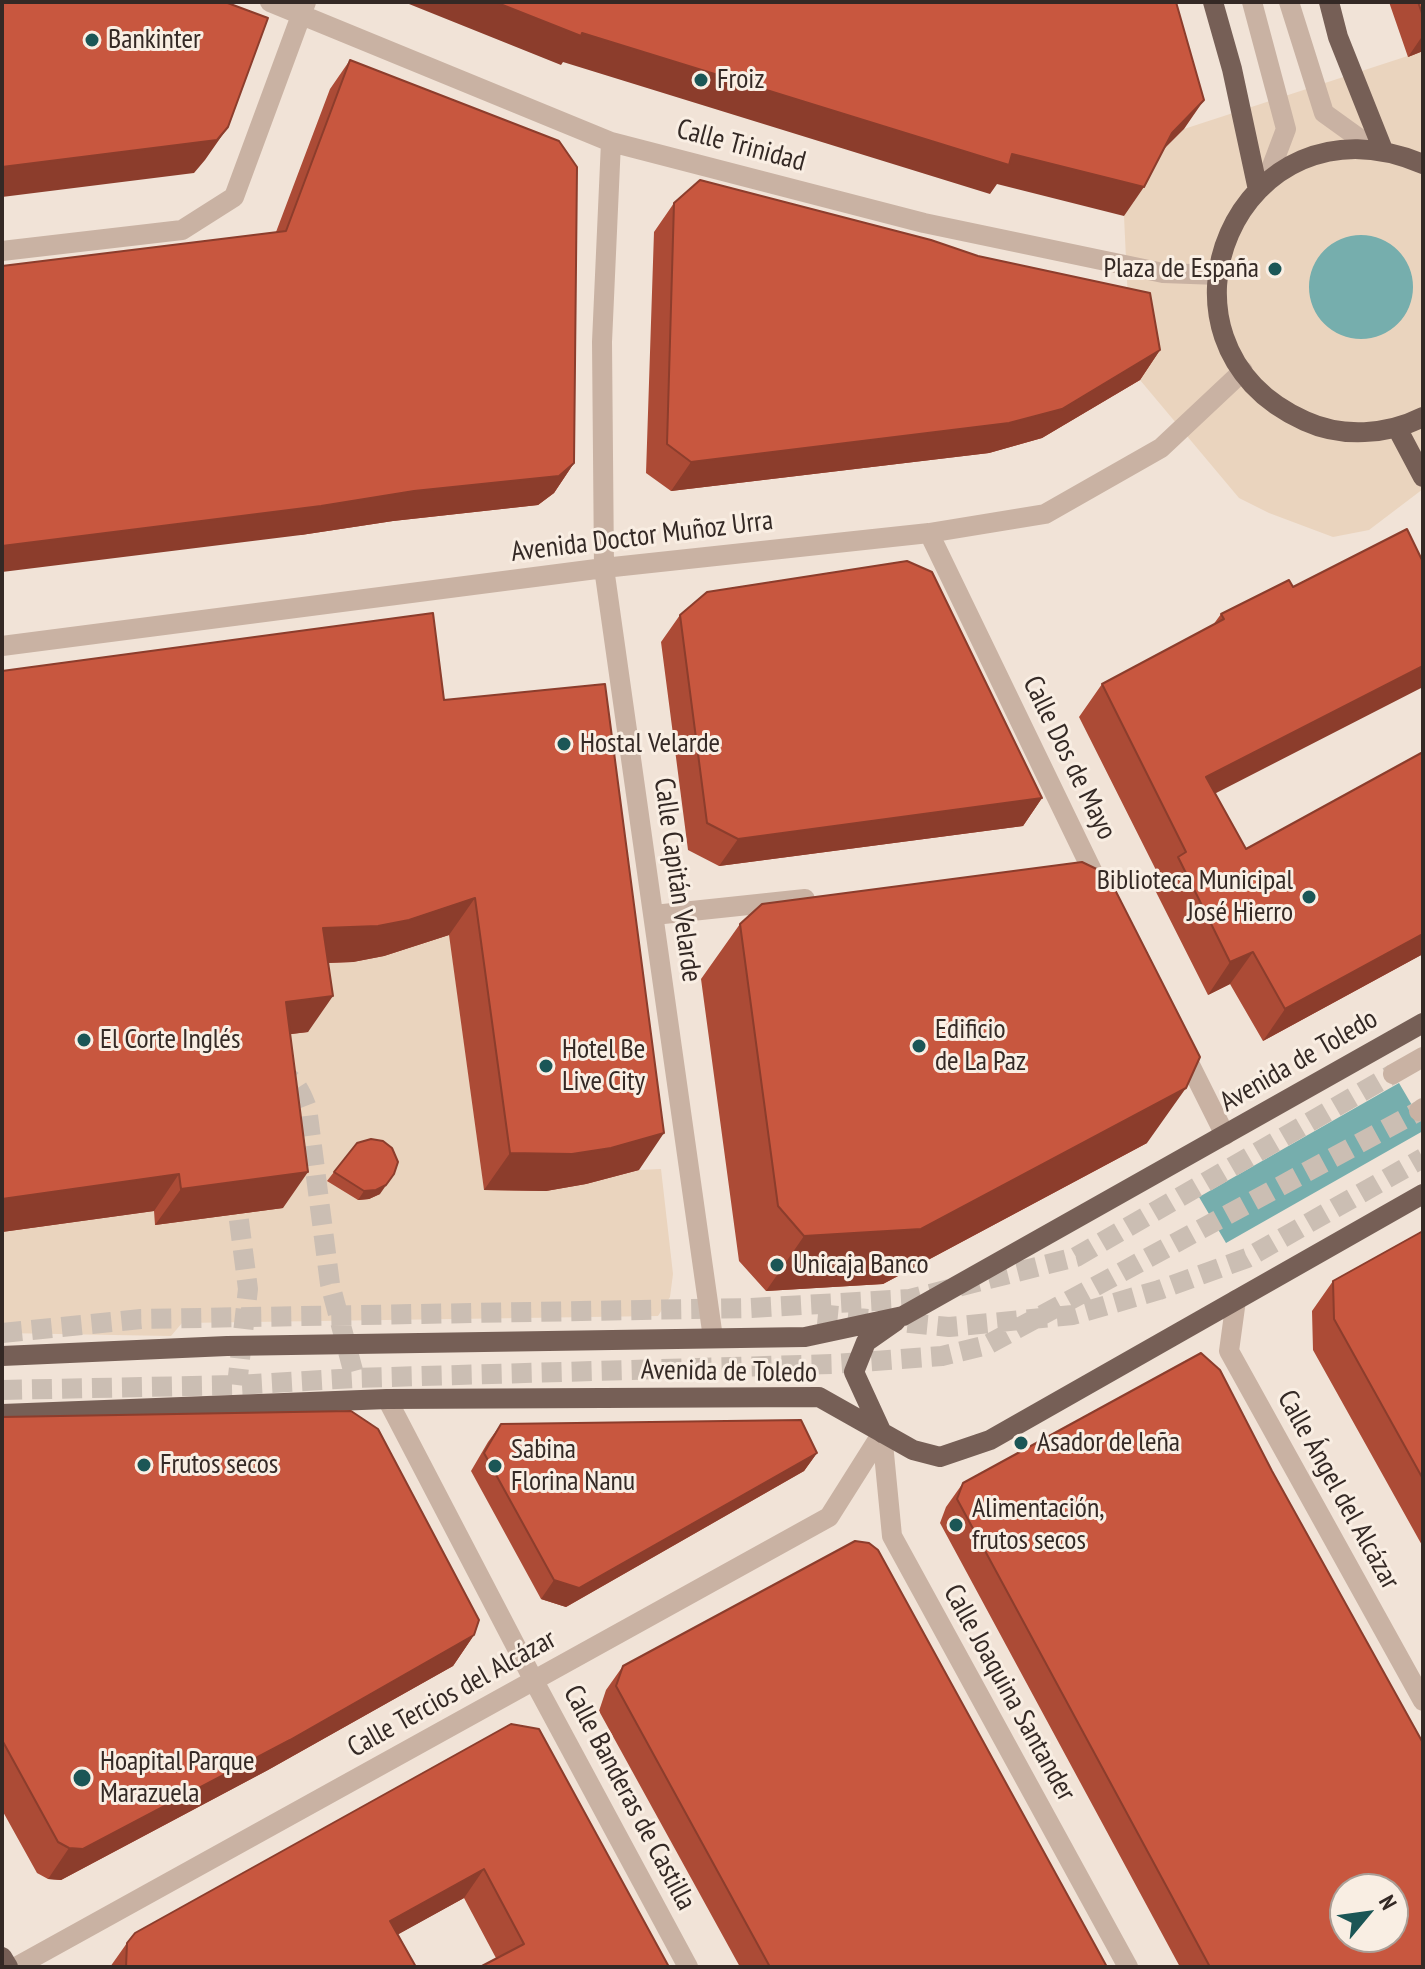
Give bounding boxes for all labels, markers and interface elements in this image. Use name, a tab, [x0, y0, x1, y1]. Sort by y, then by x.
place label: Bankinter	[108, 23, 201, 57]
marker: Bankinter	[83, 31, 101, 49]
place label: Froiz	[717, 63, 764, 97]
marker: Froiz	[692, 71, 710, 89]
street label: Calle Trinidad	[673, 113, 809, 179]
place label: Plaza de España	[1103, 252, 1259, 286]
marker: Plaza de España	[1266, 260, 1284, 278]
street label: Avenida Doctor Muñoz Urra	[509, 504, 775, 570]
street label: Calle Dos de Mayo	[1015, 671, 1123, 845]
place label: Hostal Velarde	[580, 727, 720, 761]
marker: Hostal Velarde	[555, 735, 573, 753]
street label: Calle Capitán Velarde	[646, 776, 708, 984]
place label: Biblioteca Municipal José Hierro	[1097, 864, 1293, 930]
marker: Biblioteca Municipal José Hierro	[1300, 888, 1318, 906]
street label: Avenida de Toledo	[1214, 1002, 1384, 1120]
place label: Edificio de La Paz	[935, 1013, 1026, 1079]
place label: El Corte Inglés	[100, 1023, 240, 1057]
marker: El Corte Inglés	[75, 1031, 93, 1049]
place label: Hotel Be Live City	[562, 1033, 645, 1099]
marker: Edificio de La Paz	[910, 1037, 928, 1055]
marker: Hotel Be Live City	[537, 1057, 555, 1075]
place label: Unicaja Banco	[793, 1248, 929, 1282]
marker: Unicaja Banco	[768, 1256, 786, 1274]
street label: Avenida de Toledo	[641, 1354, 817, 1390]
street label: Calle Ángel del Alcázar	[1270, 1385, 1406, 1595]
place label: Asador de leña	[1037, 1426, 1180, 1460]
place label: Sabina Florina Nanu	[511, 1433, 635, 1499]
marker: Asador de leña	[1012, 1434, 1030, 1452]
place label: Frutos secos	[160, 1448, 278, 1482]
marker: Frutos secos	[135, 1456, 153, 1474]
marker: Sabina Florina Nanu	[486, 1457, 504, 1475]
place label: Alimentación, frutos secos	[972, 1492, 1104, 1558]
marker: Alimentación, frutos secos	[947, 1516, 965, 1534]
street label: Calle Joaquina Santander	[936, 1579, 1082, 1807]
street label: Calle Tercios del Alcázar	[342, 1623, 562, 1765]
street label: Calle Banderas de Castilla	[556, 1680, 702, 1916]
place label: Hoapital Parque Marazuela	[100, 1745, 254, 1811]
marker: Hoapital Parque Marazuela	[71, 1767, 93, 1789]
north arrow	[1329, 1873, 1409, 1953]
text: N	[1373, 1890, 1403, 1914]

